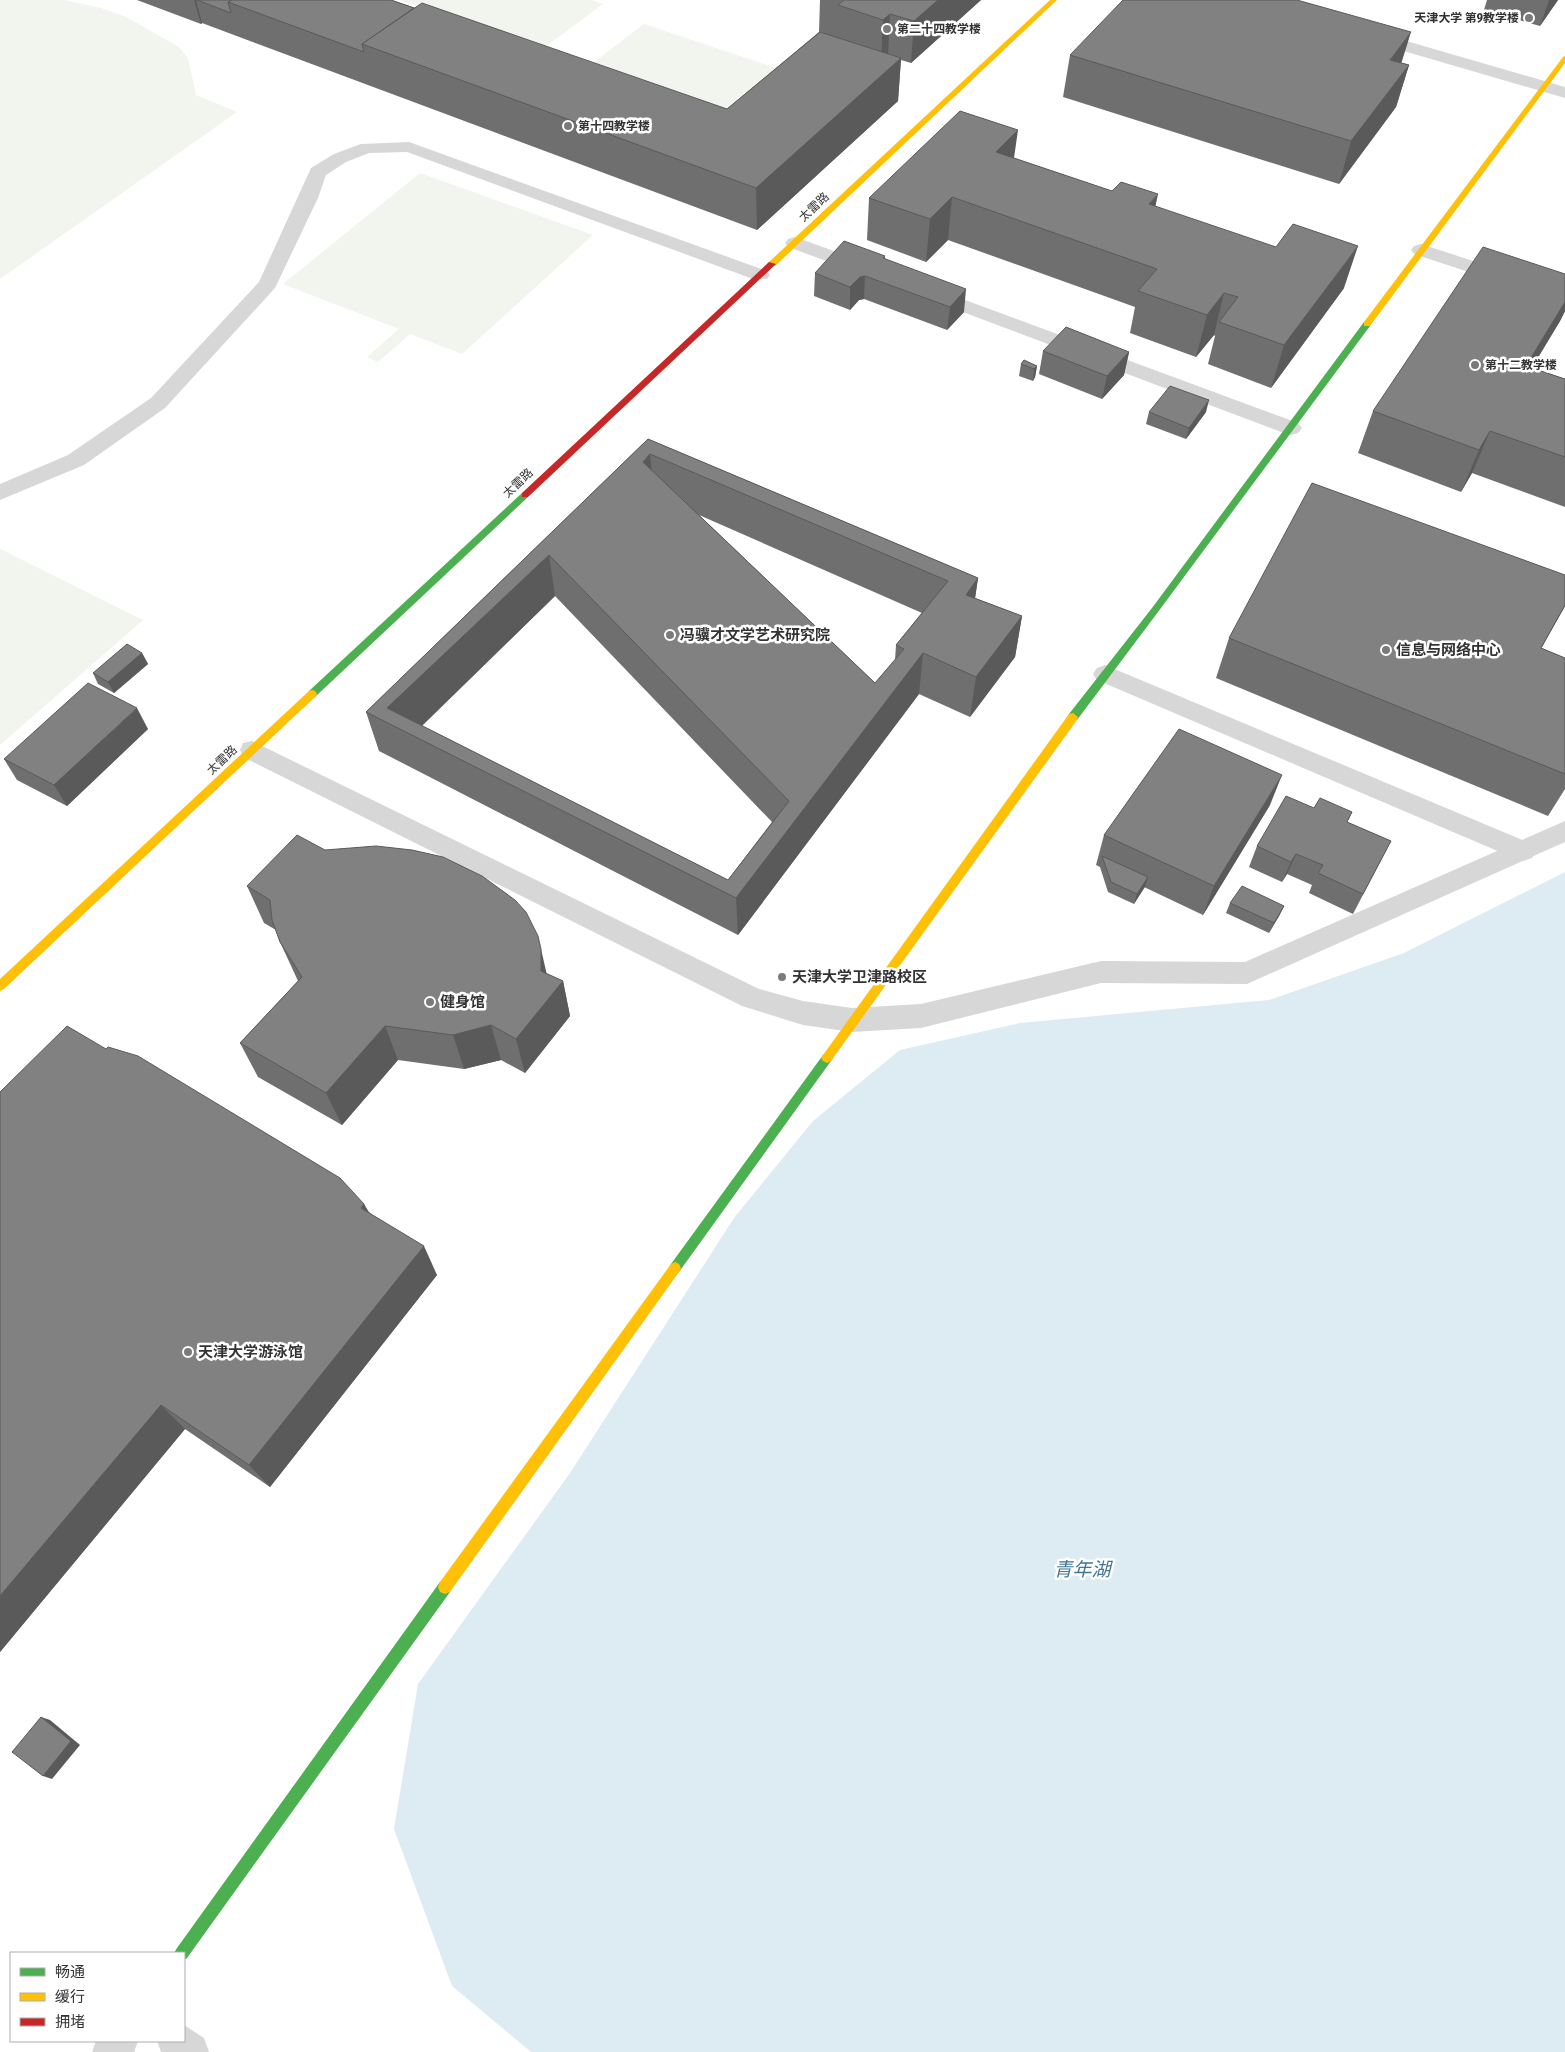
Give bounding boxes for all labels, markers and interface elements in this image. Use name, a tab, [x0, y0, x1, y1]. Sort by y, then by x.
place label: 天津大学 第9教学楼	[1414, 11, 1519, 25]
marker: 天津大学 第9教学楼	[1523, 12, 1535, 24]
place label: 第二十四教学楼	[897, 22, 981, 36]
marker: 第二十四教学楼	[881, 23, 893, 35]
place label: 第十四教学楼	[578, 119, 650, 133]
marker: 第十四教学楼	[562, 120, 574, 132]
street label: 太雷路	[796, 190, 832, 224]
place label: 第十二教学楼	[1485, 358, 1557, 372]
marker: 第十二教学楼	[1469, 359, 1481, 371]
street label: 太雷路	[500, 466, 536, 500]
place label: 冯骥才文学艺术研究院	[680, 626, 830, 644]
marker: 冯骥才文学艺术研究院	[664, 629, 676, 641]
place label: 信息与网络中心	[1396, 641, 1501, 659]
marker: 信息与网络中心	[1380, 644, 1392, 656]
street label: 太雷路	[204, 743, 240, 777]
place label: 天津大学卫津路校区	[792, 968, 927, 986]
marker: 天津大学卫津路校区	[776, 971, 788, 983]
place label: 健身馆	[440, 993, 485, 1011]
marker: 健身馆	[424, 996, 436, 1008]
place label: 天津大学游泳馆	[198, 1343, 303, 1361]
marker: 天津大学游泳馆	[182, 1346, 194, 1358]
water label: 青年湖	[1053, 1558, 1113, 1581]
legend	[10, 1952, 185, 2042]
text: 畅通	[55, 1963, 85, 1981]
text: 缓行	[55, 1988, 85, 2006]
text: 拥堵	[55, 2013, 85, 2031]

